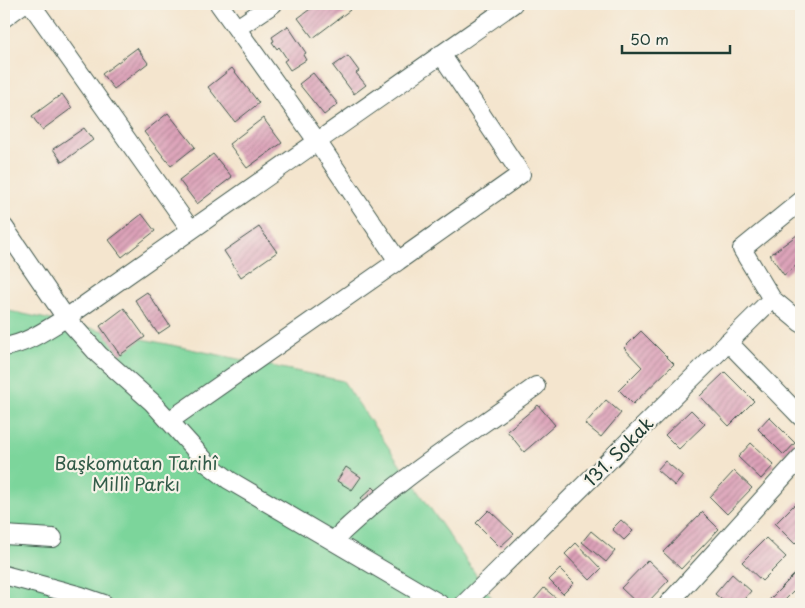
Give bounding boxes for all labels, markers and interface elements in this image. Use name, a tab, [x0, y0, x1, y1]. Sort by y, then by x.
scale bar	[622, 22, 730, 54]
text: 50 m	[630, 27, 669, 50]
street label: 131. Sokak	[577, 410, 659, 492]
park label: Başkomutan Tarihî Millî Parkı	[54, 449, 219, 497]

